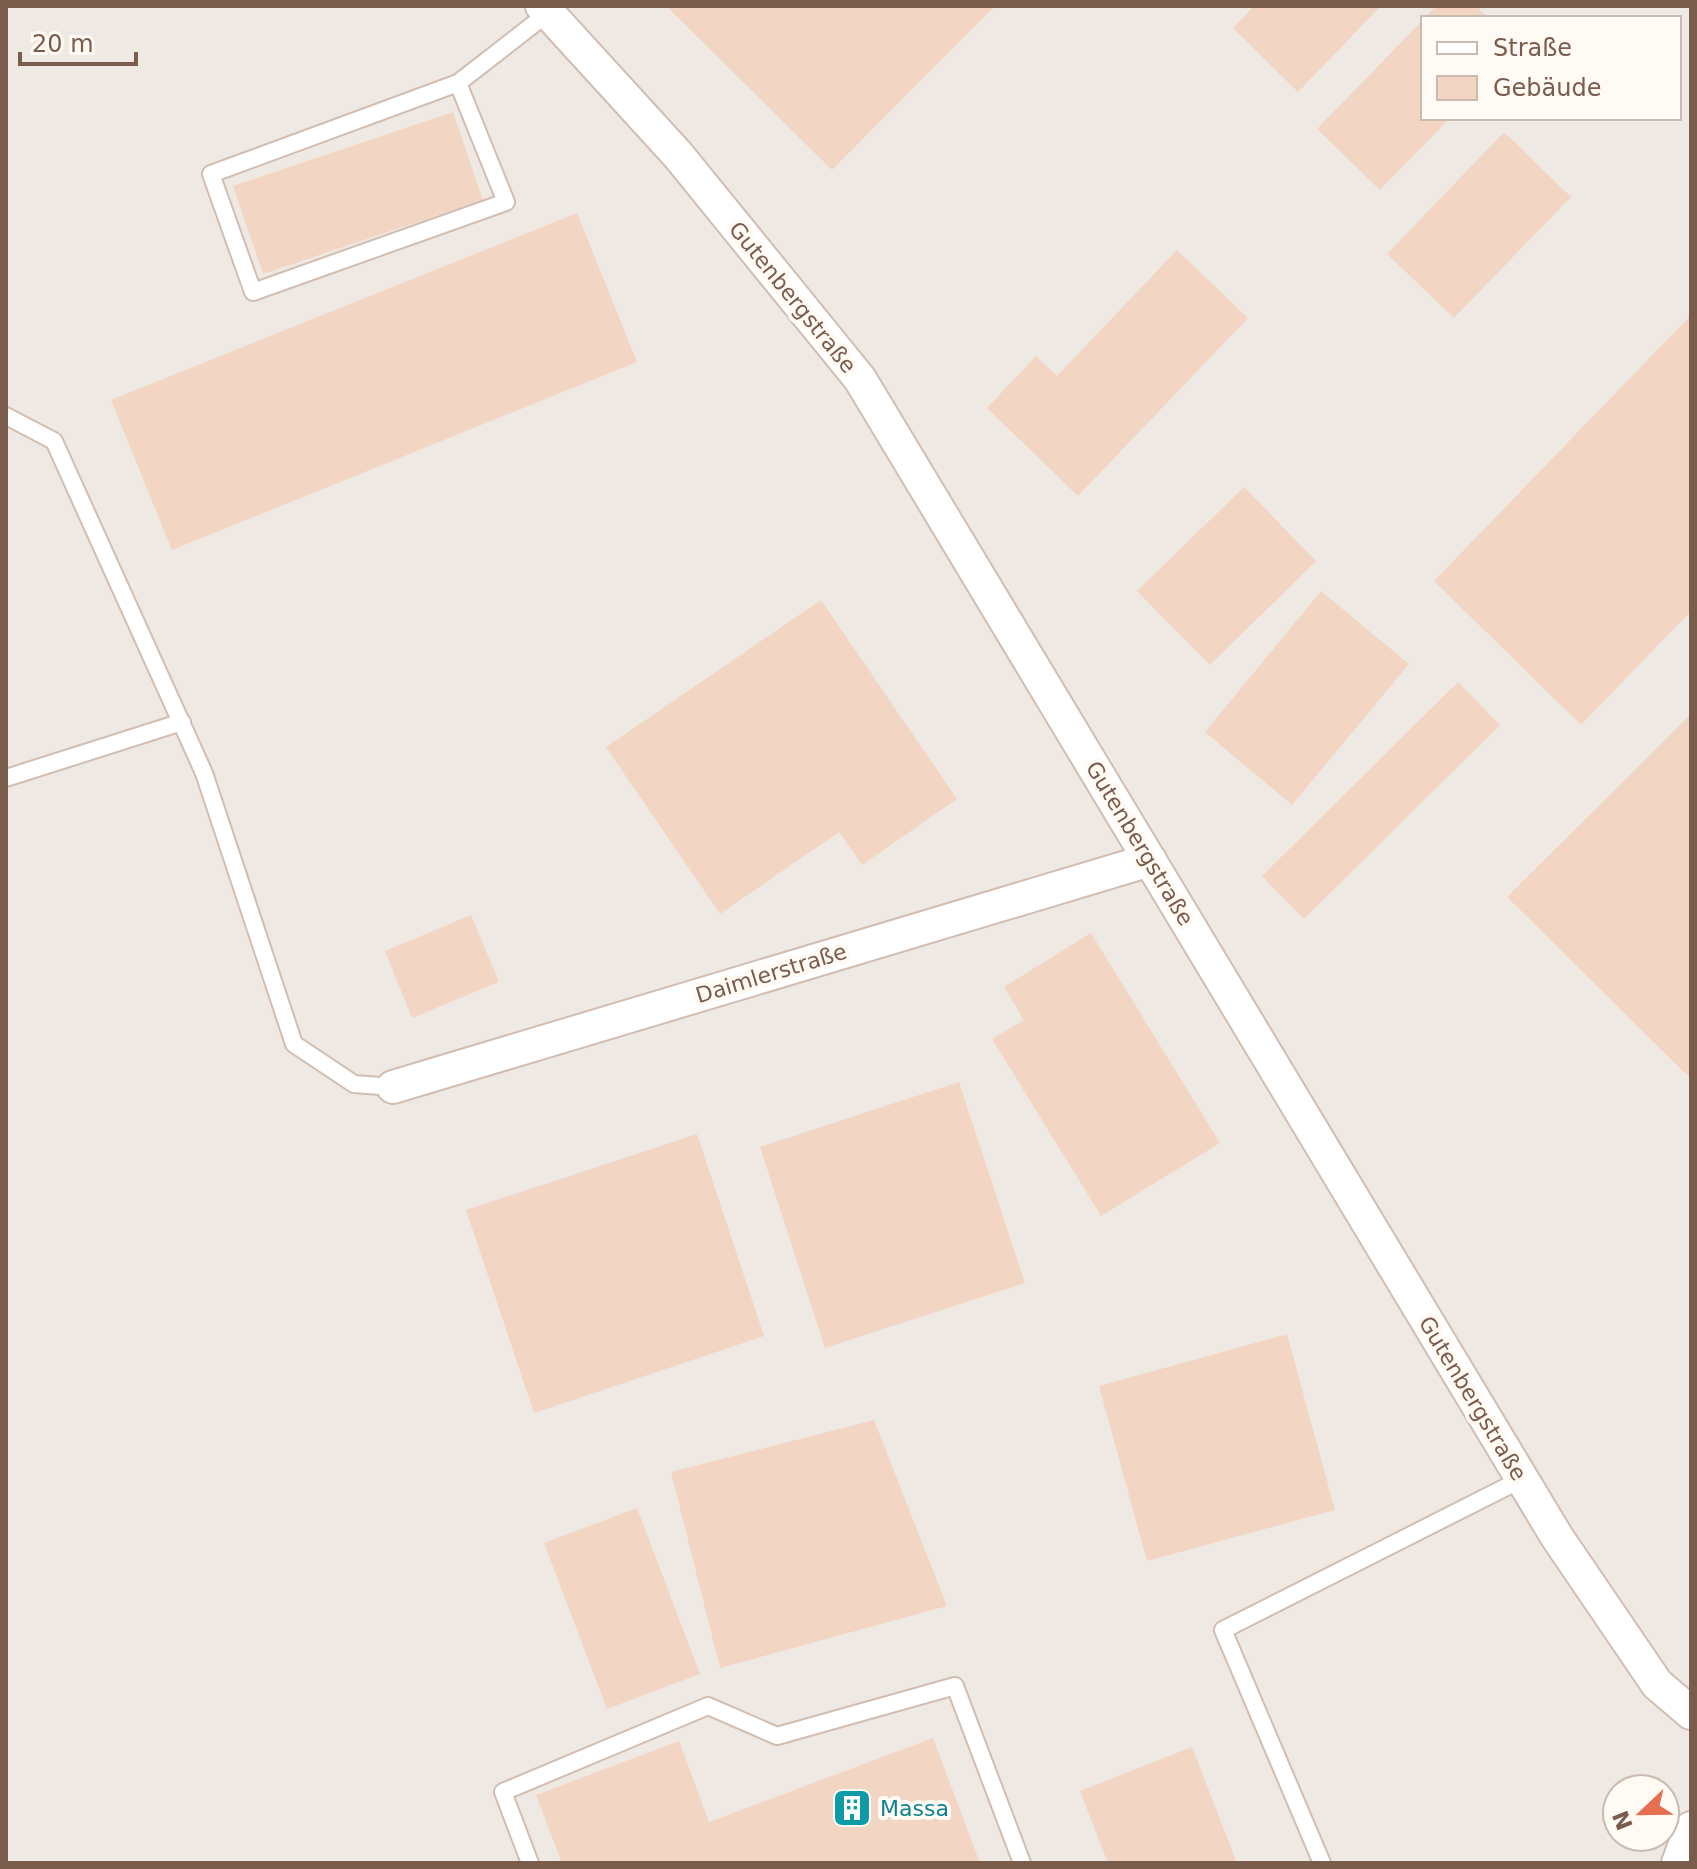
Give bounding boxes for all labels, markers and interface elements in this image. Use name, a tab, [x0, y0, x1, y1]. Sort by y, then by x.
scale bar	[20, 16, 136, 66]
legend	[1421, 16, 1681, 120]
text: 20 m	[32, 30, 94, 58]
text: Straße	[1493, 34, 1572, 62]
text: Gebäude	[1493, 74, 1602, 102]
street label: Gutenbergstraße	[724, 217, 861, 378]
street label: Gutenbergstraße	[1081, 757, 1199, 930]
street label: Daimlerstraße	[693, 939, 850, 1008]
street label: Gutenbergstraße	[1414, 1312, 1532, 1485]
north arrow	[1601, 1773, 1681, 1853]
building icon: Massa	[831, 1787, 873, 1829]
place label: Massa	[880, 1796, 949, 1821]
text: N	[1608, 1807, 1638, 1834]

